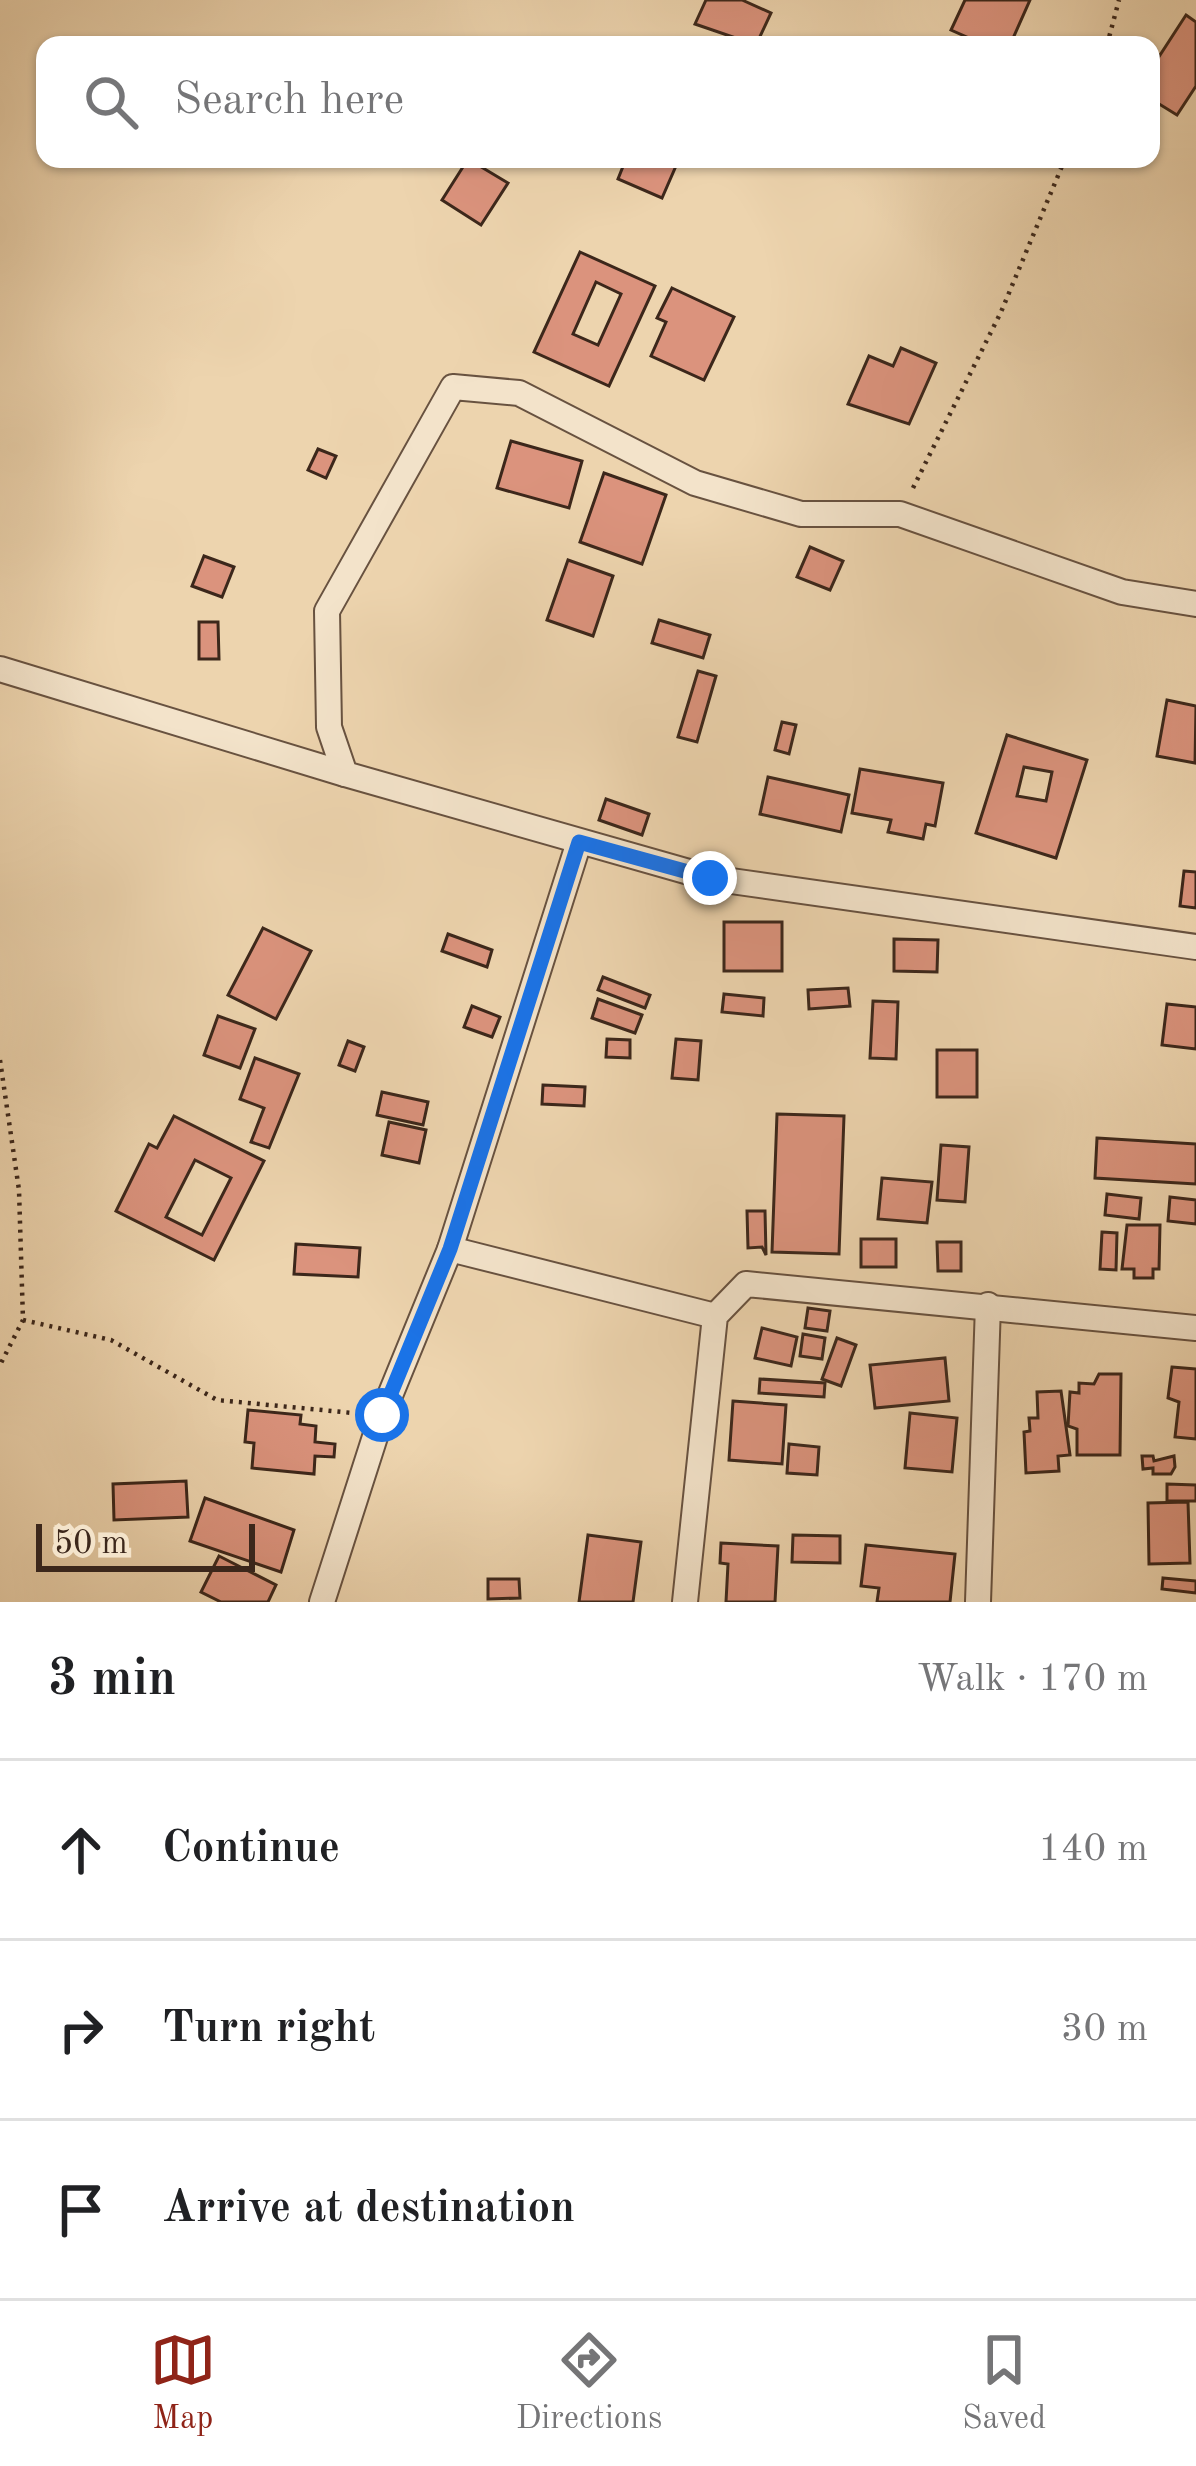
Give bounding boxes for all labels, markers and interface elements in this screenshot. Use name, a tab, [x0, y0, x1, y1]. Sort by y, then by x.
search box	[36, 36, 1160, 168]
icon: search	[78, 69, 144, 135]
text: Search here	[174, 79, 404, 124]
route end	[683, 851, 737, 905]
route start	[355, 1388, 409, 1442]
scale bar	[36, 1518, 255, 1571]
text: 50 m	[54, 1528, 128, 1561]
text: 3 min	[48, 1655, 176, 1706]
text: Walk · 170 m	[917, 1660, 1148, 1699]
icon: ahead	[48, 1817, 114, 1883]
text: Continue	[162, 1827, 340, 1872]
text: 140 m	[1038, 1830, 1148, 1869]
icon: right	[48, 1997, 114, 2063]
text: Turn right	[162, 2007, 375, 2052]
text: 30 m	[1061, 2010, 1148, 2049]
icon: arrive	[48, 2177, 114, 2243]
text: Arrive at destination	[162, 2187, 575, 2232]
tab: Map	[150, 2327, 216, 2440]
tab: Directions	[516, 2327, 662, 2440]
tab: Saved	[962, 2327, 1046, 2440]

